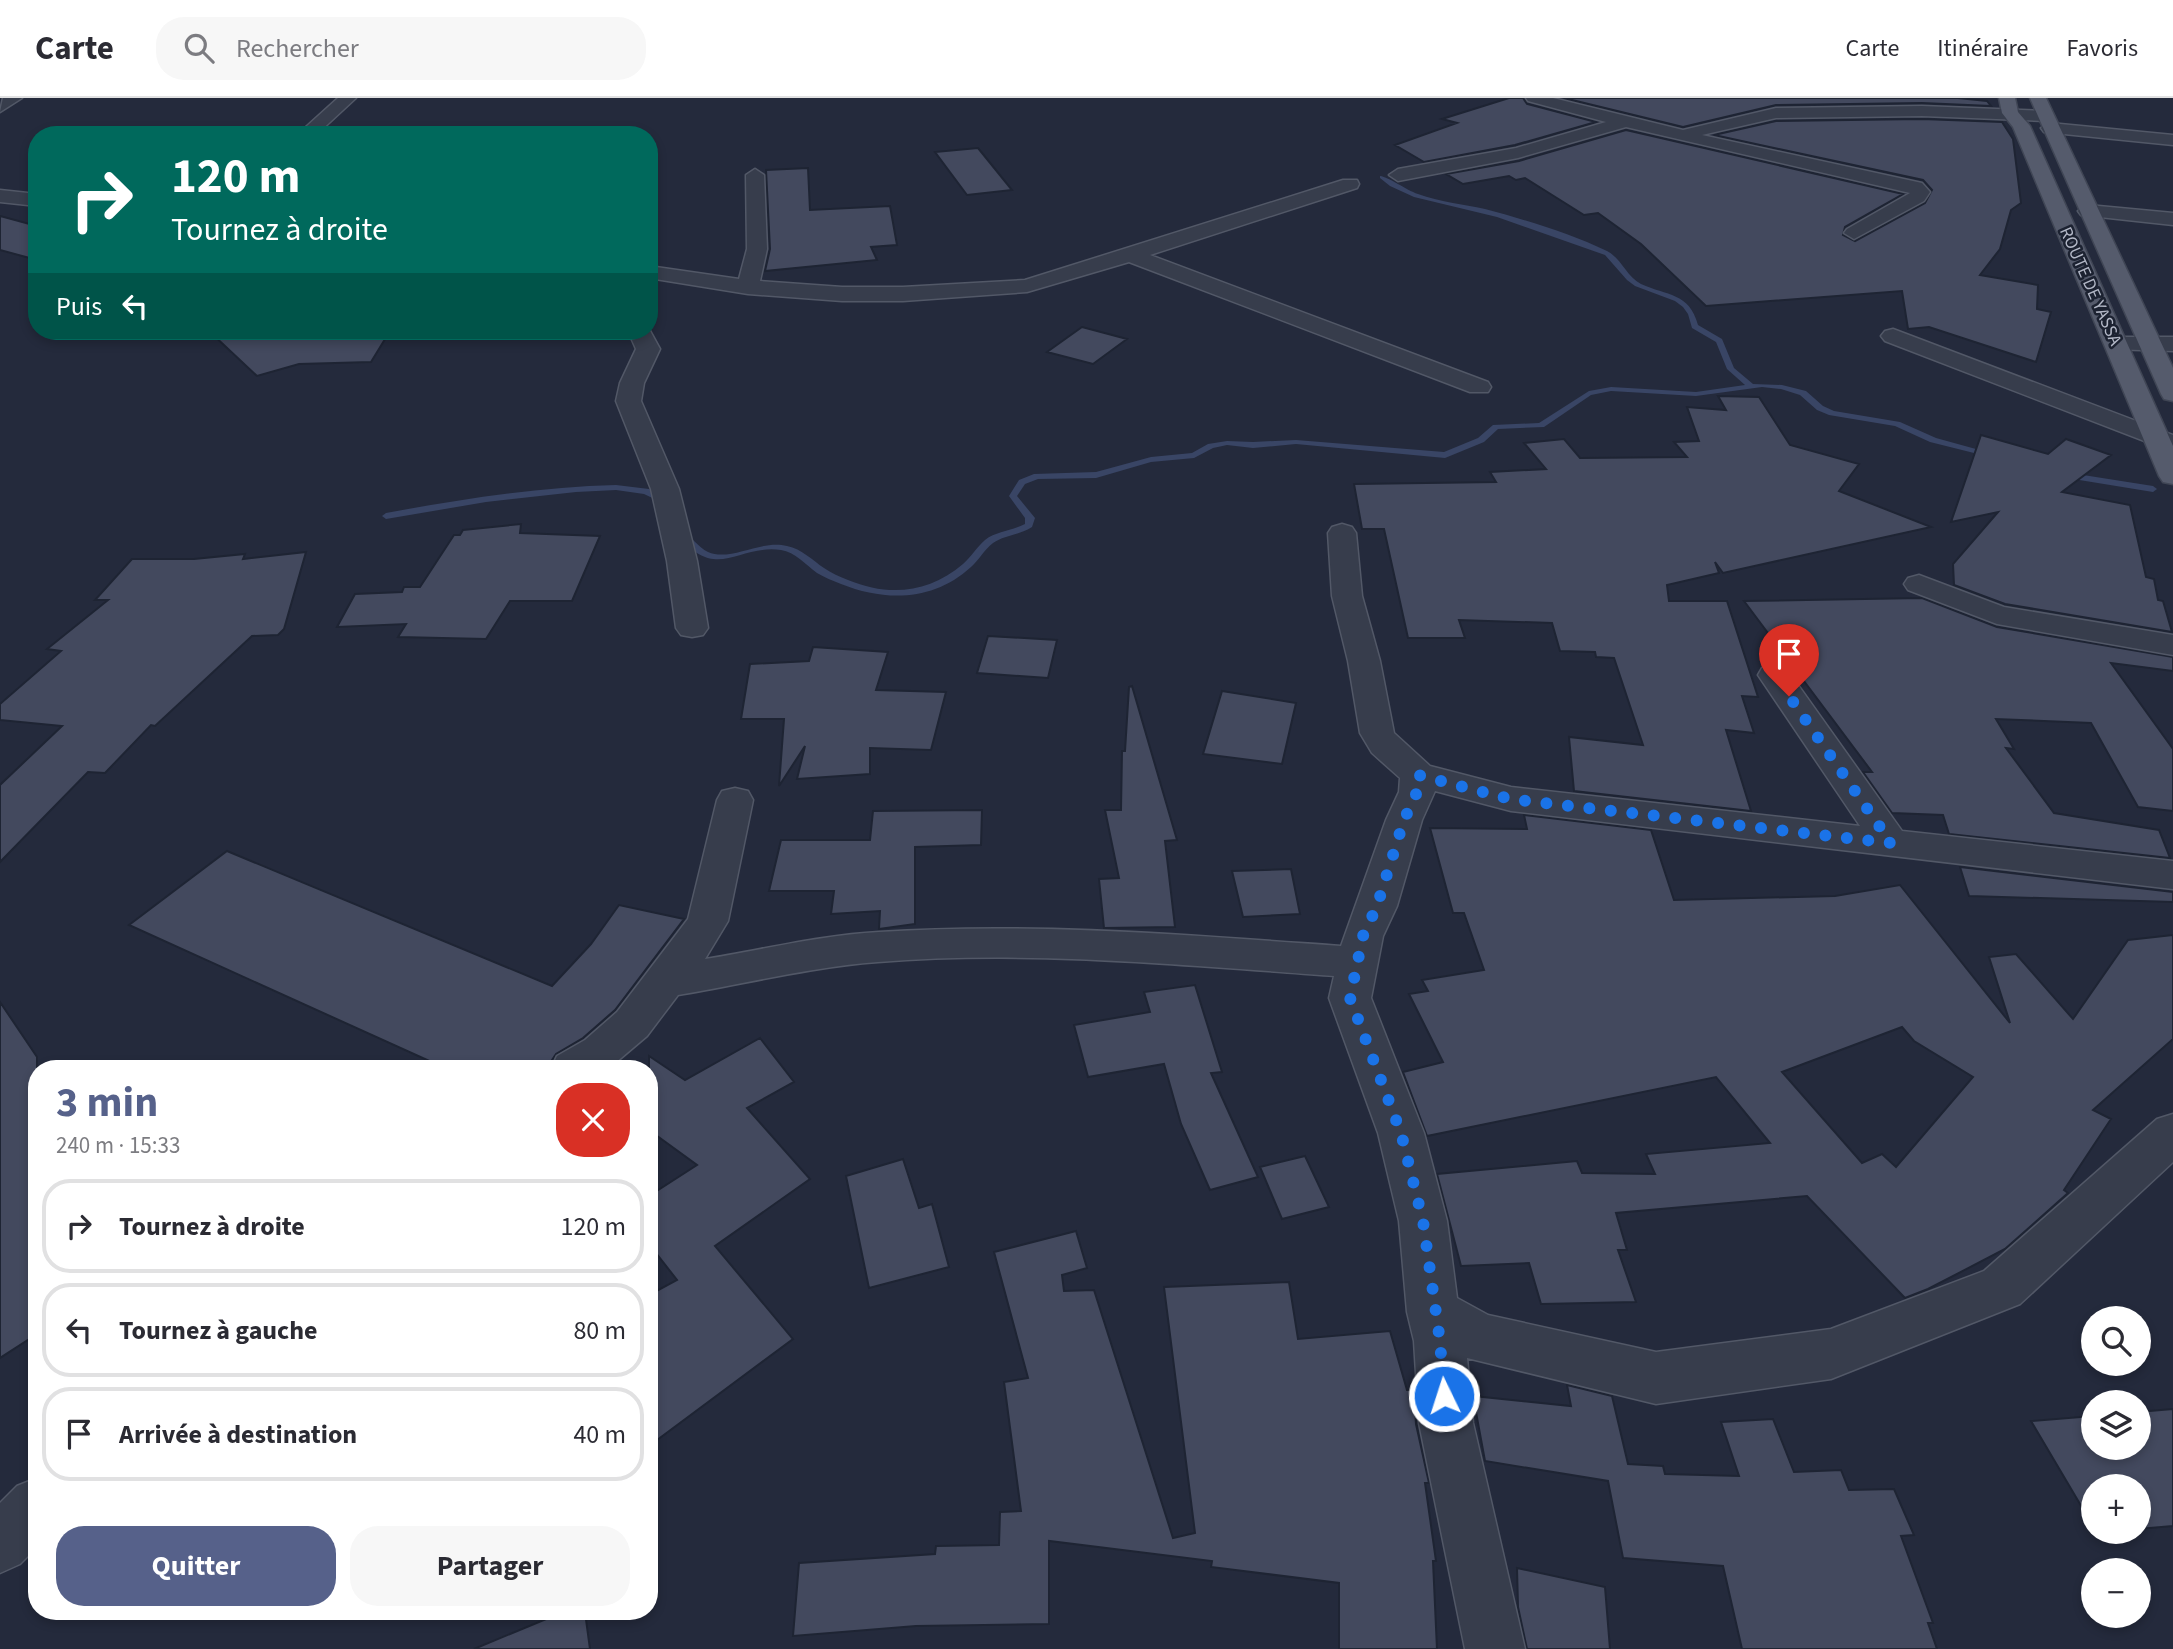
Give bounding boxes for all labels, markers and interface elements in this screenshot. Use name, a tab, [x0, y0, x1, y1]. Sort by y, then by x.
search box	[156, 17, 646, 80]
text: Carte	[35, 25, 114, 72]
icon: search	[180, 29, 218, 67]
text: Rechercher	[236, 30, 359, 67]
text: Carte	[1845, 31, 1899, 66]
text: Itinéraire	[1937, 31, 2028, 66]
text: Favoris	[2066, 31, 2138, 66]
text: 120 m	[171, 142, 300, 212]
icon: right	[56, 154, 147, 245]
text: Tournez à droite	[171, 207, 388, 253]
street label: ROUTE DE YASSA	[2053, 223, 2128, 350]
icon: left	[116, 287, 154, 325]
text: Puis	[56, 288, 102, 325]
pin	[1759, 624, 1819, 696]
icon: arrive	[1770, 635, 1808, 673]
text: 3 min	[56, 1073, 158, 1133]
button: close	[556, 1083, 630, 1157]
text: 240 m · 15:33	[56, 1129, 180, 1162]
icon: right	[60, 1207, 98, 1245]
text: Tournez à droite	[119, 1208, 305, 1245]
text: 120 m	[560, 1208, 626, 1245]
map controls	[2081, 1306, 2151, 1628]
button: search	[2081, 1306, 2151, 1376]
icon: left	[60, 1311, 98, 1349]
text: Tournez à gauche	[119, 1312, 318, 1349]
text: 80 m	[573, 1312, 626, 1349]
position arrow	[1407, 1359, 1481, 1433]
button: layers	[2081, 1390, 2151, 1460]
icon: arrive	[60, 1415, 98, 1453]
text: Arrivée à destination	[119, 1416, 357, 1453]
text: 40 m	[573, 1416, 626, 1453]
button: +	[2081, 1474, 2151, 1544]
button: Quitter	[56, 1526, 336, 1606]
button: Partager	[350, 1526, 630, 1606]
button: −	[2081, 1558, 2151, 1628]

